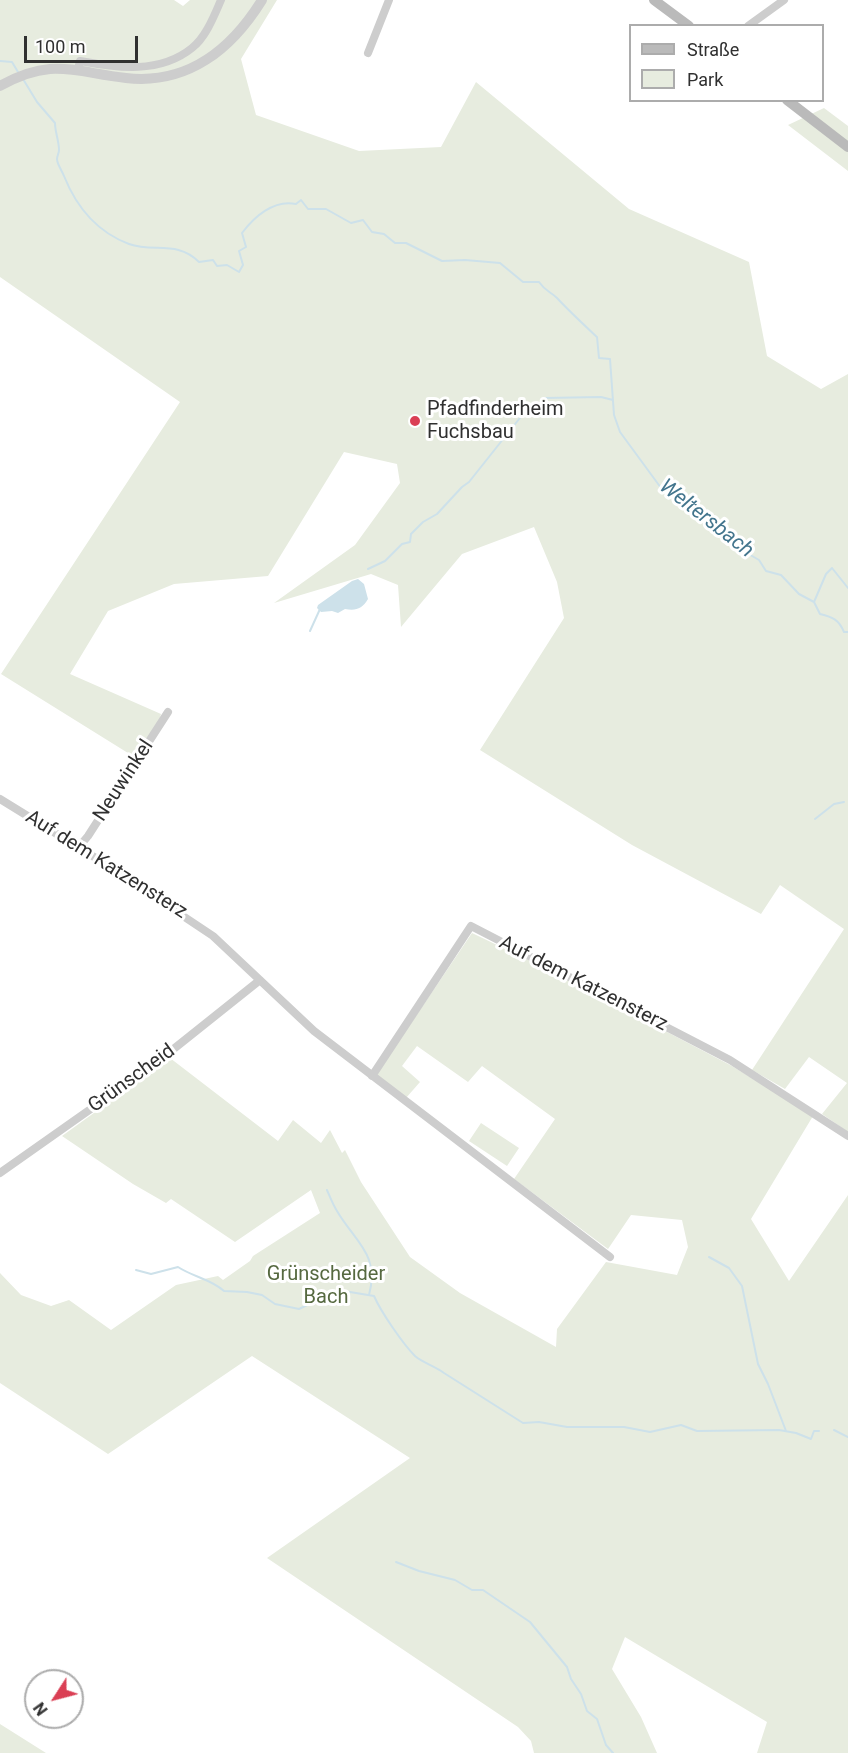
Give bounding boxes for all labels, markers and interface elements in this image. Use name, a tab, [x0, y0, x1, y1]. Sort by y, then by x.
scale bar	[27, 24, 141, 62]
legend	[629, 24, 824, 102]
text: 100 m	[35, 36, 86, 57]
text: Straße	[687, 39, 739, 60]
text: Park	[687, 69, 723, 90]
place label: Pfadfinderheim Fuchsbau	[427, 398, 564, 445]
marker: Pfadfinderheim Fuchsbau	[408, 414, 422, 428]
water label: Weltersbach	[654, 474, 758, 564]
street label: Neuwinkel	[89, 736, 159, 826]
street label: Auf dem Katzensterz	[21, 806, 191, 924]
street label: Auf dem Katzensterz	[495, 931, 671, 1037]
street label: Grünscheid	[84, 1040, 180, 1118]
park label: Grünscheider Bach	[267, 1263, 385, 1310]
north arrow	[24, 1669, 84, 1729]
text: N	[30, 1699, 52, 1719]

